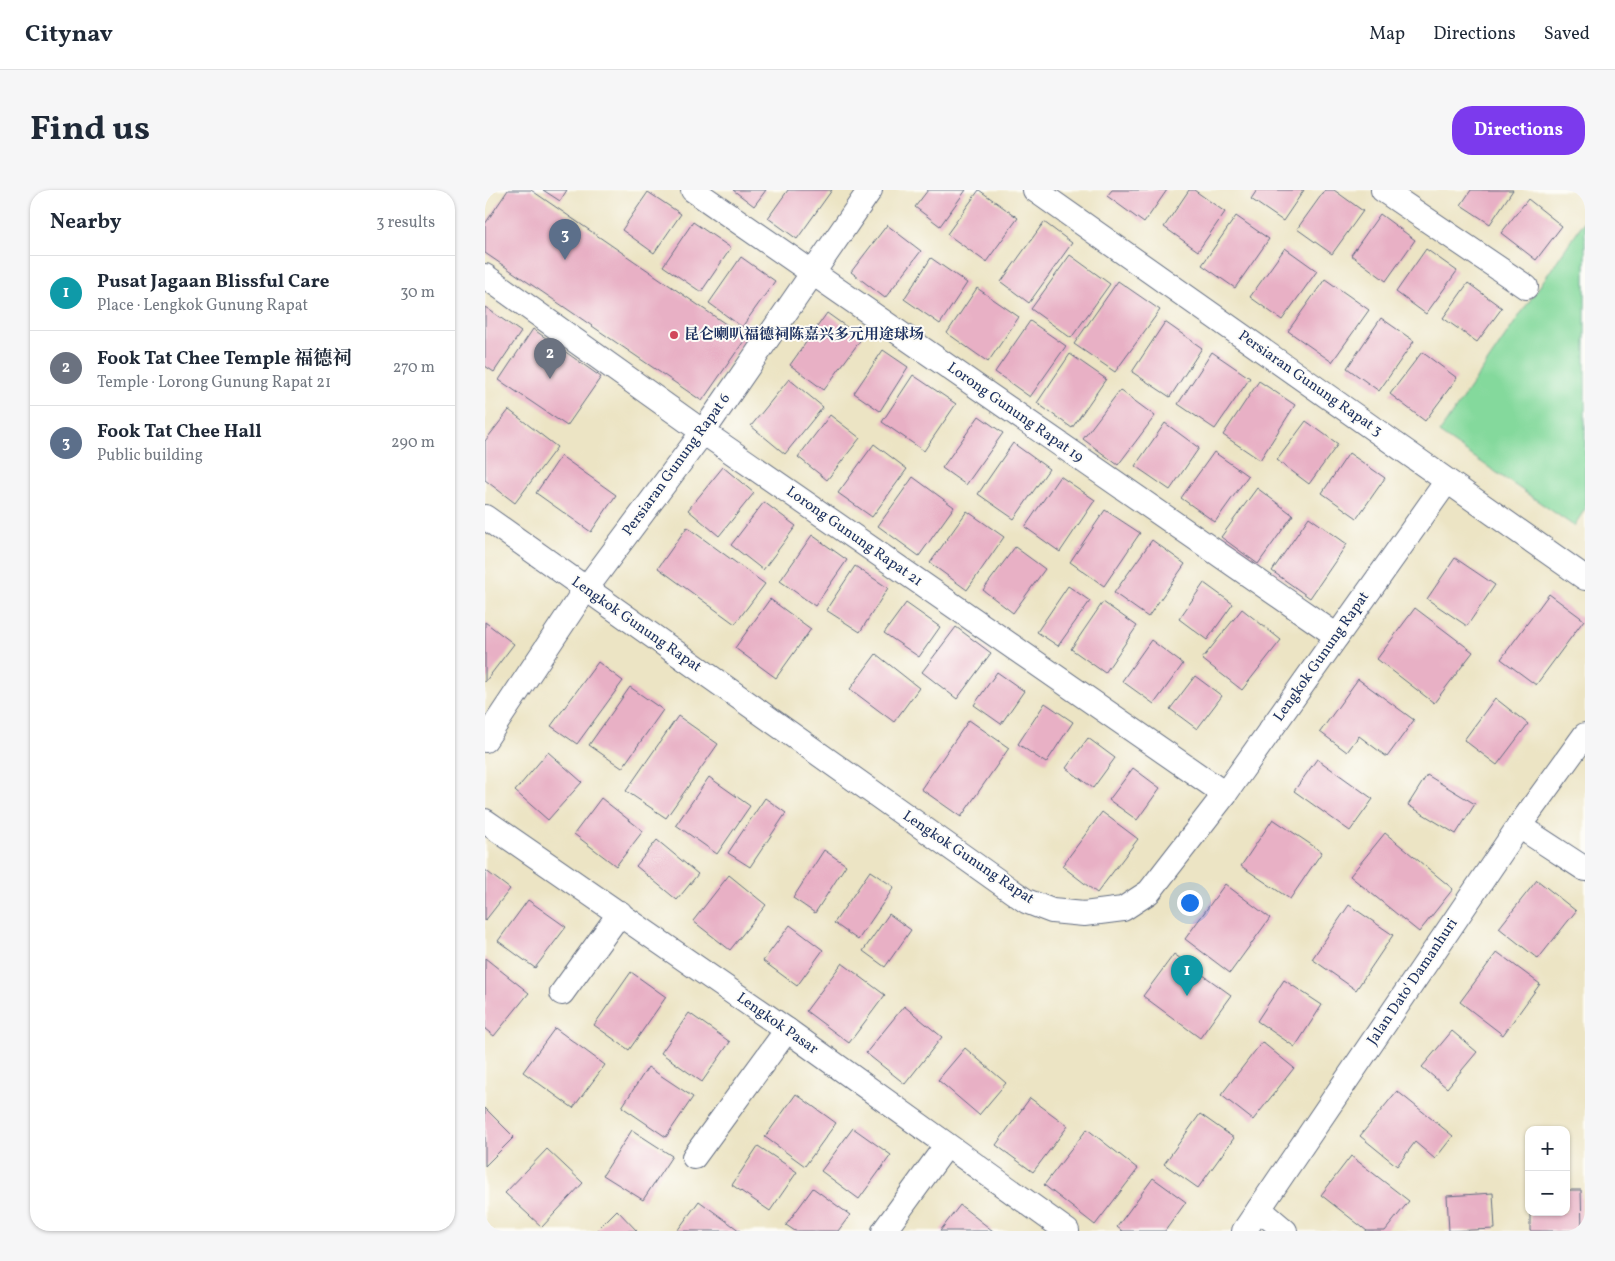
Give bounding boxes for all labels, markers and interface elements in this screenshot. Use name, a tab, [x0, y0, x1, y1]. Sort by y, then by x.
text: Citynav	[25, 18, 113, 52]
text: Map	[1369, 22, 1405, 47]
text: Directions	[1433, 22, 1516, 47]
text: Saved	[1544, 22, 1590, 47]
text: Find us	[30, 106, 150, 154]
button: Directions	[1452, 106, 1585, 155]
text: Nearby	[50, 208, 121, 237]
text: 3 results	[376, 212, 435, 234]
pin: 3	[549, 219, 581, 260]
text: Pusat Jagaan Blissful Care	[97, 269, 329, 295]
text: 1	[63, 282, 69, 304]
text: 30 m	[400, 282, 435, 304]
text: Place · Lengkok Gunung Rapat	[97, 295, 308, 317]
place label: 昆仑喇叭福德祠陈嘉兴多元用途球场	[684, 325, 924, 346]
street label: Persiaran Gunung Rapat 3	[1234, 326, 1386, 442]
marker: 昆仑喇叭福德祠陈嘉兴多元用途球场	[668, 329, 680, 341]
pin: 2	[534, 338, 566, 379]
text: Fook Tat Chee Temple 福德祠	[97, 346, 351, 372]
text: 2	[62, 357, 70, 379]
text: 270 m	[393, 357, 435, 379]
street label: Lorong Gunung Rapat 19	[943, 358, 1088, 468]
text: Temple · Lorong Gunung Rapat 21	[97, 372, 331, 394]
street label: Persiaran Gunung Rapat 6	[618, 389, 736, 541]
text: Fook Tat Chee Hall	[97, 419, 262, 445]
text: 3	[62, 432, 70, 454]
text: 290 m	[391, 432, 435, 454]
text: Public building	[97, 445, 203, 467]
street label: Lorong Gunung Rapat 21	[781, 482, 927, 592]
street label: Lengkok Gunung Rapat	[567, 572, 705, 678]
street label: Lengkok Gunung Rapat	[1269, 588, 1375, 726]
street label: Lengkok Gunung Rapat	[898, 806, 1038, 910]
your location	[1177, 890, 1203, 916]
street label: Jalan Dato' Damanhuri	[1363, 914, 1463, 1050]
pin: 1	[1171, 955, 1203, 996]
street label: Lengkok Pasar	[732, 988, 822, 1060]
map controls	[1525, 1126, 1570, 1216]
button: +	[1525, 1126, 1570, 1171]
button: −	[1525, 1171, 1570, 1216]

